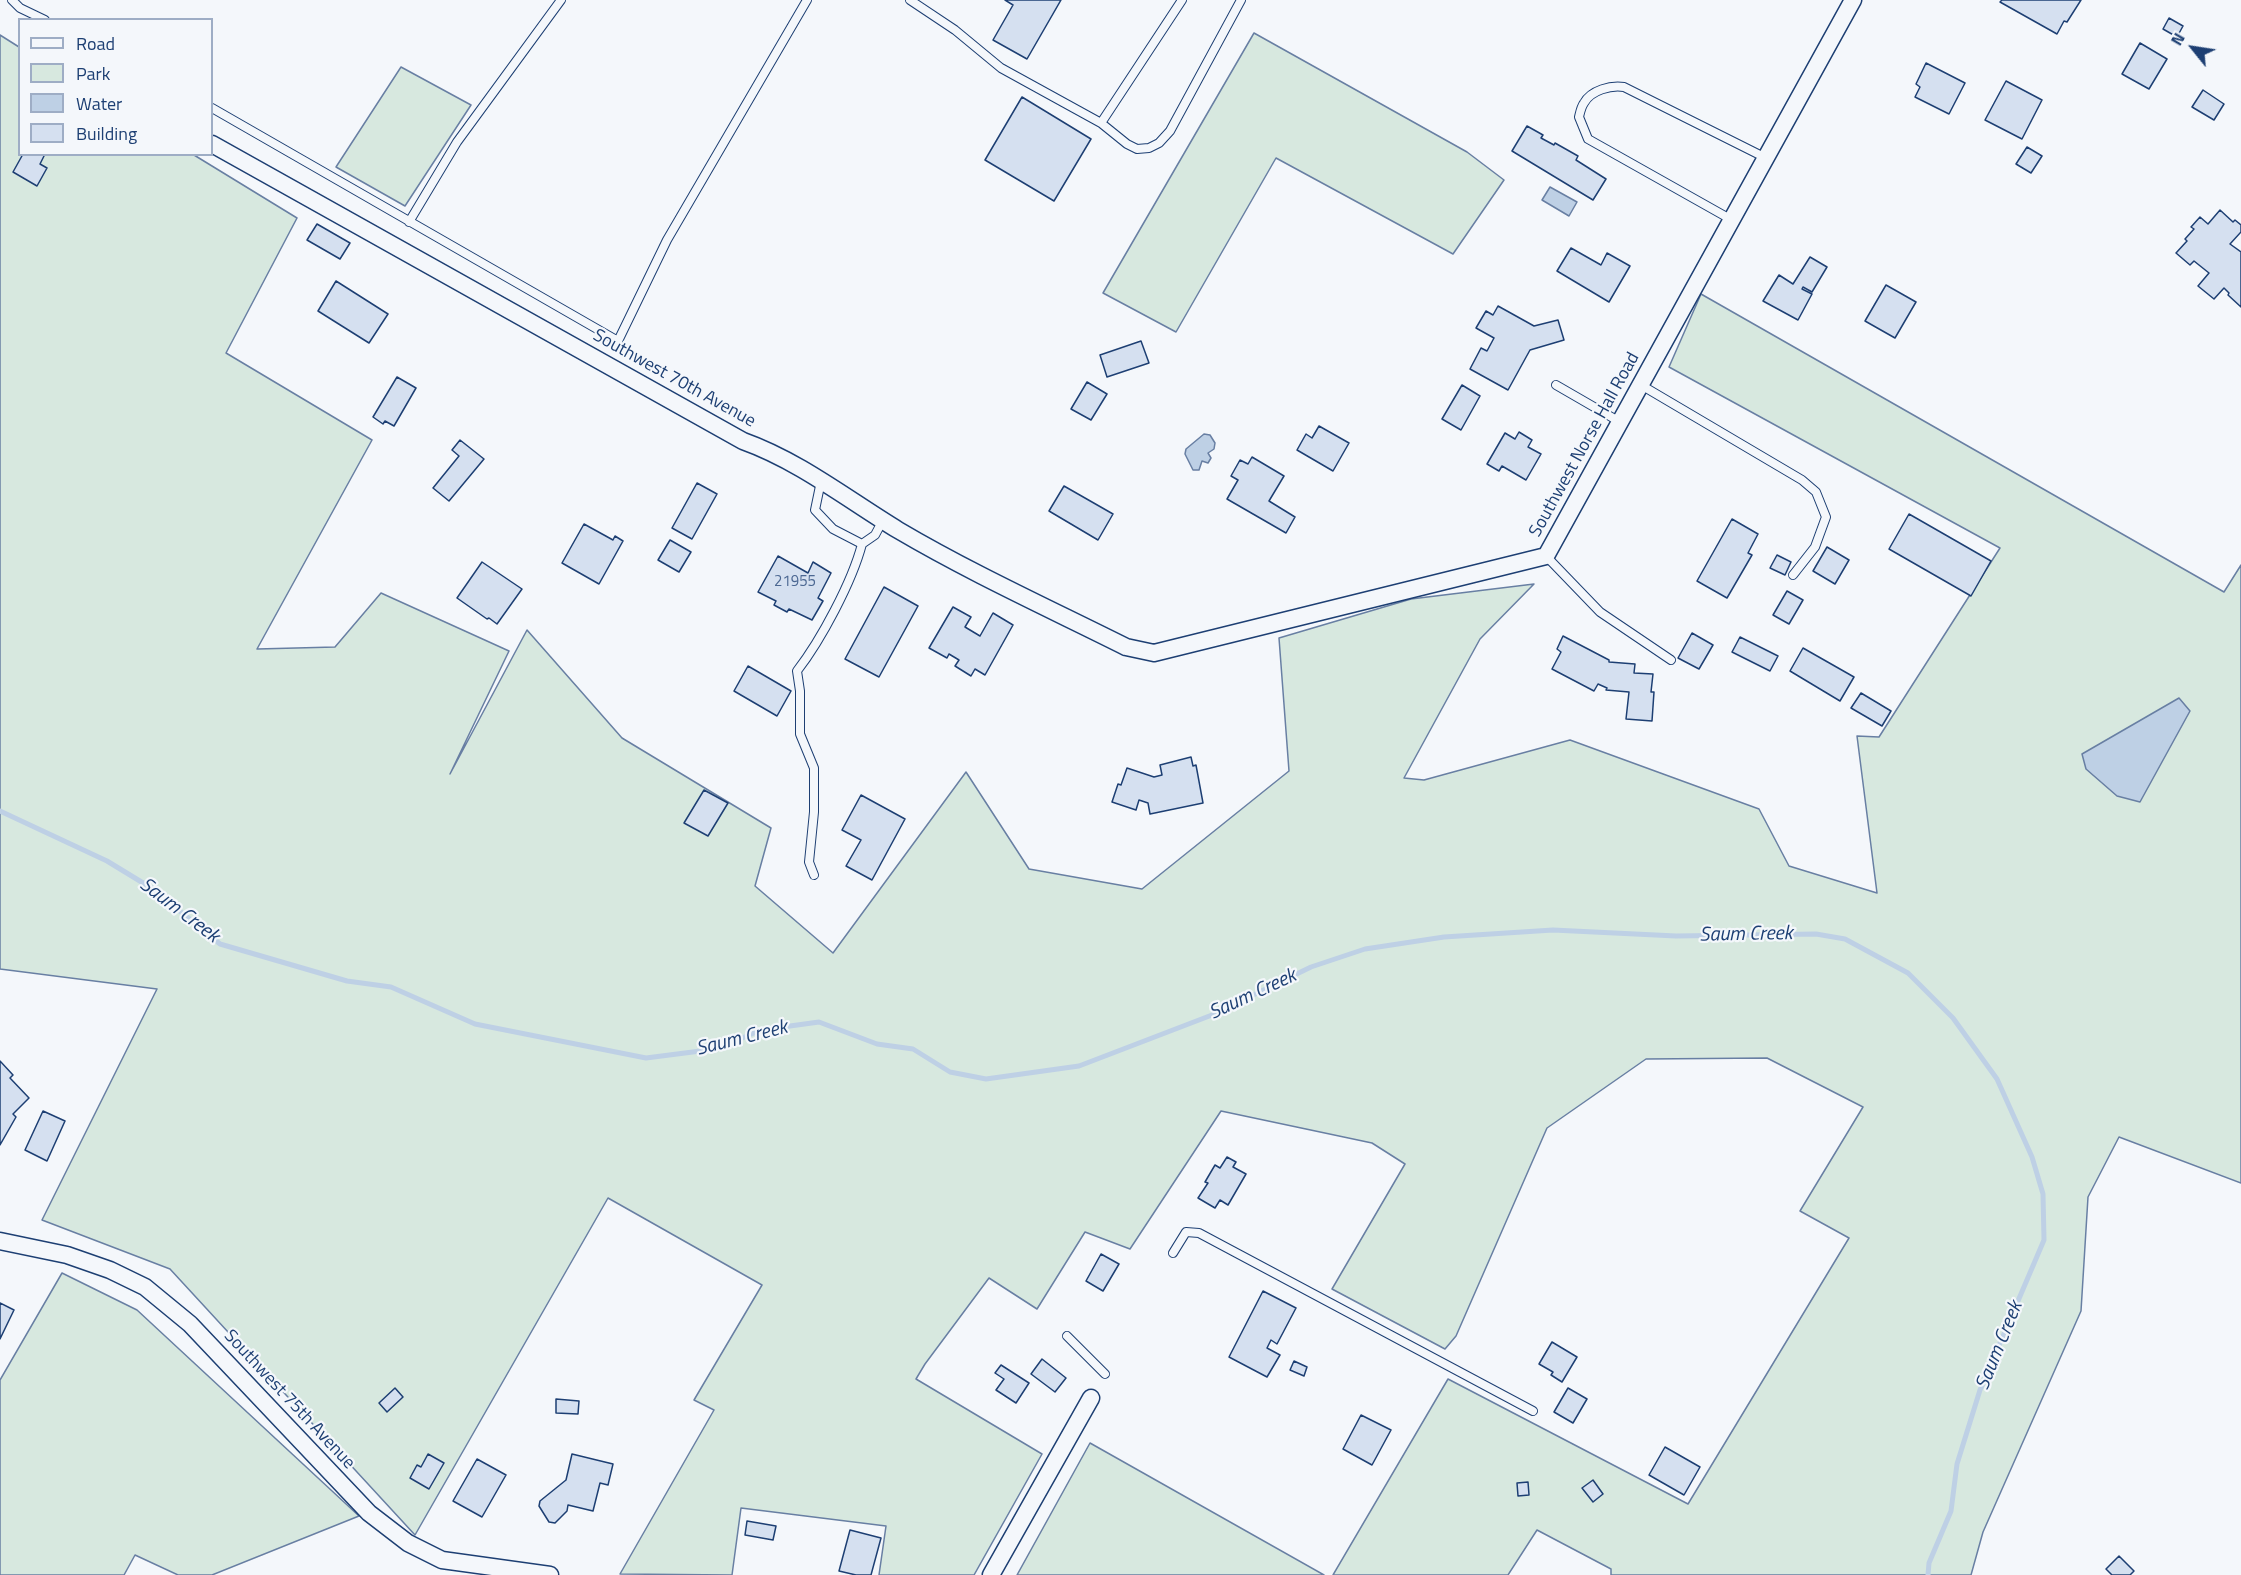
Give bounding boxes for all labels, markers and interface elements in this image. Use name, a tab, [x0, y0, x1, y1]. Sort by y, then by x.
legend	[18, 18, 213, 156]
north arrow	[2163, 18, 2223, 78]
text: N	[2164, 28, 2191, 50]
text: Road	[76, 30, 115, 57]
text: Park	[76, 60, 110, 87]
text: Water	[76, 90, 122, 117]
text: Building	[76, 120, 137, 147]
street label: Southwest 70th Avenue	[589, 325, 759, 433]
street label: Southwest Norse Hall Road	[1525, 349, 1645, 541]
house number: 21955	[774, 573, 816, 591]
water label: Saum Creek	[134, 873, 224, 949]
water label: Saum Creek	[1699, 922, 1793, 948]
water label: Saum Creek	[1206, 964, 1300, 1026]
water label: Saum Creek	[694, 1016, 790, 1062]
water label: Saum Creek	[1971, 1298, 2029, 1394]
street label: Southwest 75th Avenue	[219, 1326, 359, 1474]

